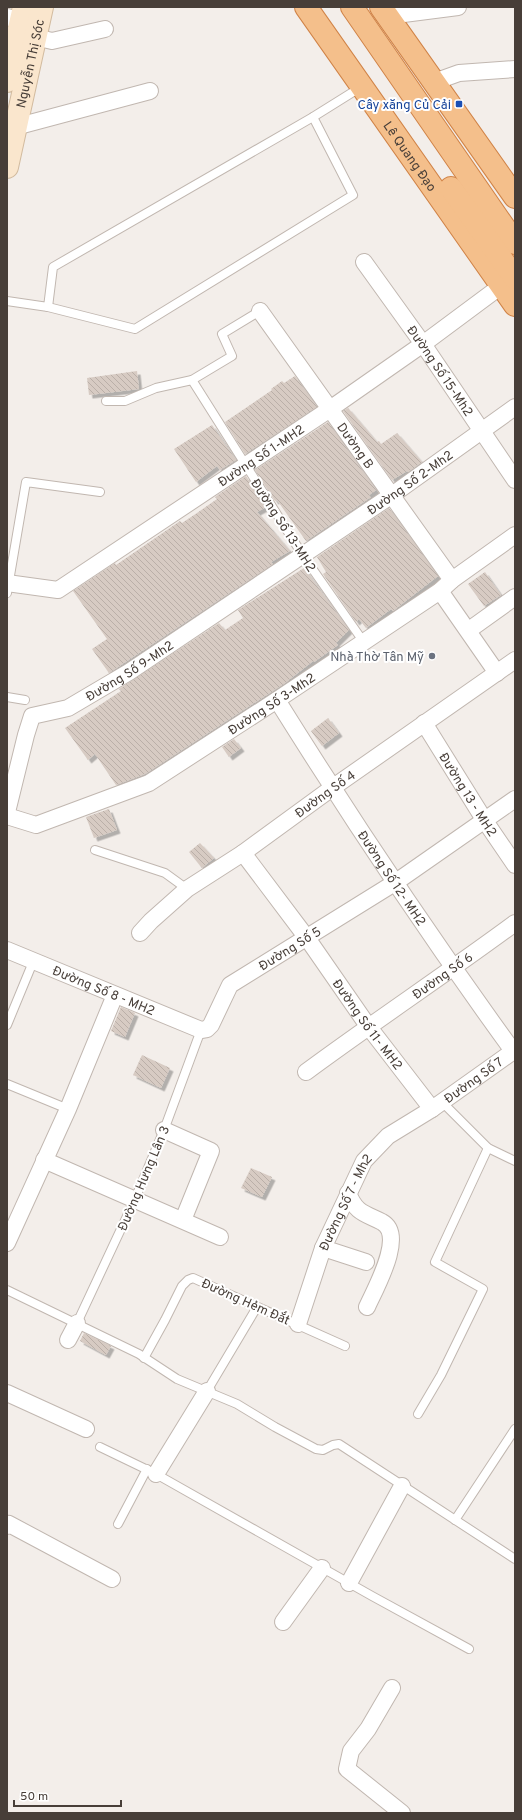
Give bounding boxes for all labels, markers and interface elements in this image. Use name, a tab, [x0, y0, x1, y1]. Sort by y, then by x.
street label: Nguyễn Thị Sóc	[14, 18, 49, 110]
place label: Cây xăng Củ Cải	[358, 98, 451, 114]
marker: Cây xăng Củ Cải	[454, 99, 464, 109]
street label: Lê Quang Đạo	[379, 119, 439, 195]
street label: Đường Số 15-Mh2	[403, 323, 476, 420]
street label: Dường B	[332, 420, 376, 473]
street label: Đường Số 1-MH2	[216, 422, 308, 491]
street label: Đường Số 2-Mh2	[365, 448, 457, 519]
street label: Đường Số 13-MH2	[246, 476, 319, 576]
street label: Đường Số 9-Mh2	[83, 638, 177, 706]
place label: Nhà Thờ Tân Mỹ	[330, 650, 424, 666]
marker: Nhà Thờ Tân Mỹ	[427, 651, 437, 661]
street label: Đường Số 3-Mh2	[226, 670, 319, 739]
street label: Đường 13 - MH2	[435, 750, 499, 840]
street label: Đường Số 4	[292, 768, 359, 822]
street label: Đường Số 12- MH2	[353, 828, 428, 930]
street label: Đường Số 5	[256, 924, 325, 975]
street label: Đường Số 6	[410, 950, 477, 1004]
street label: Đường Số 8 - MH2	[50, 964, 157, 1020]
street label: Đường Số 11- MH2	[328, 977, 405, 1074]
street label: Đường Số 7	[442, 1055, 507, 1108]
street label: Đường Hưng Lân 3	[115, 1124, 174, 1234]
street label: Đường Số 7 - Mh2	[317, 1151, 376, 1254]
street label: Đường Hẻm Đắt	[198, 1274, 293, 1330]
scale bar	[14, 1782, 121, 1808]
text: 50 m	[20, 1789, 48, 1805]

